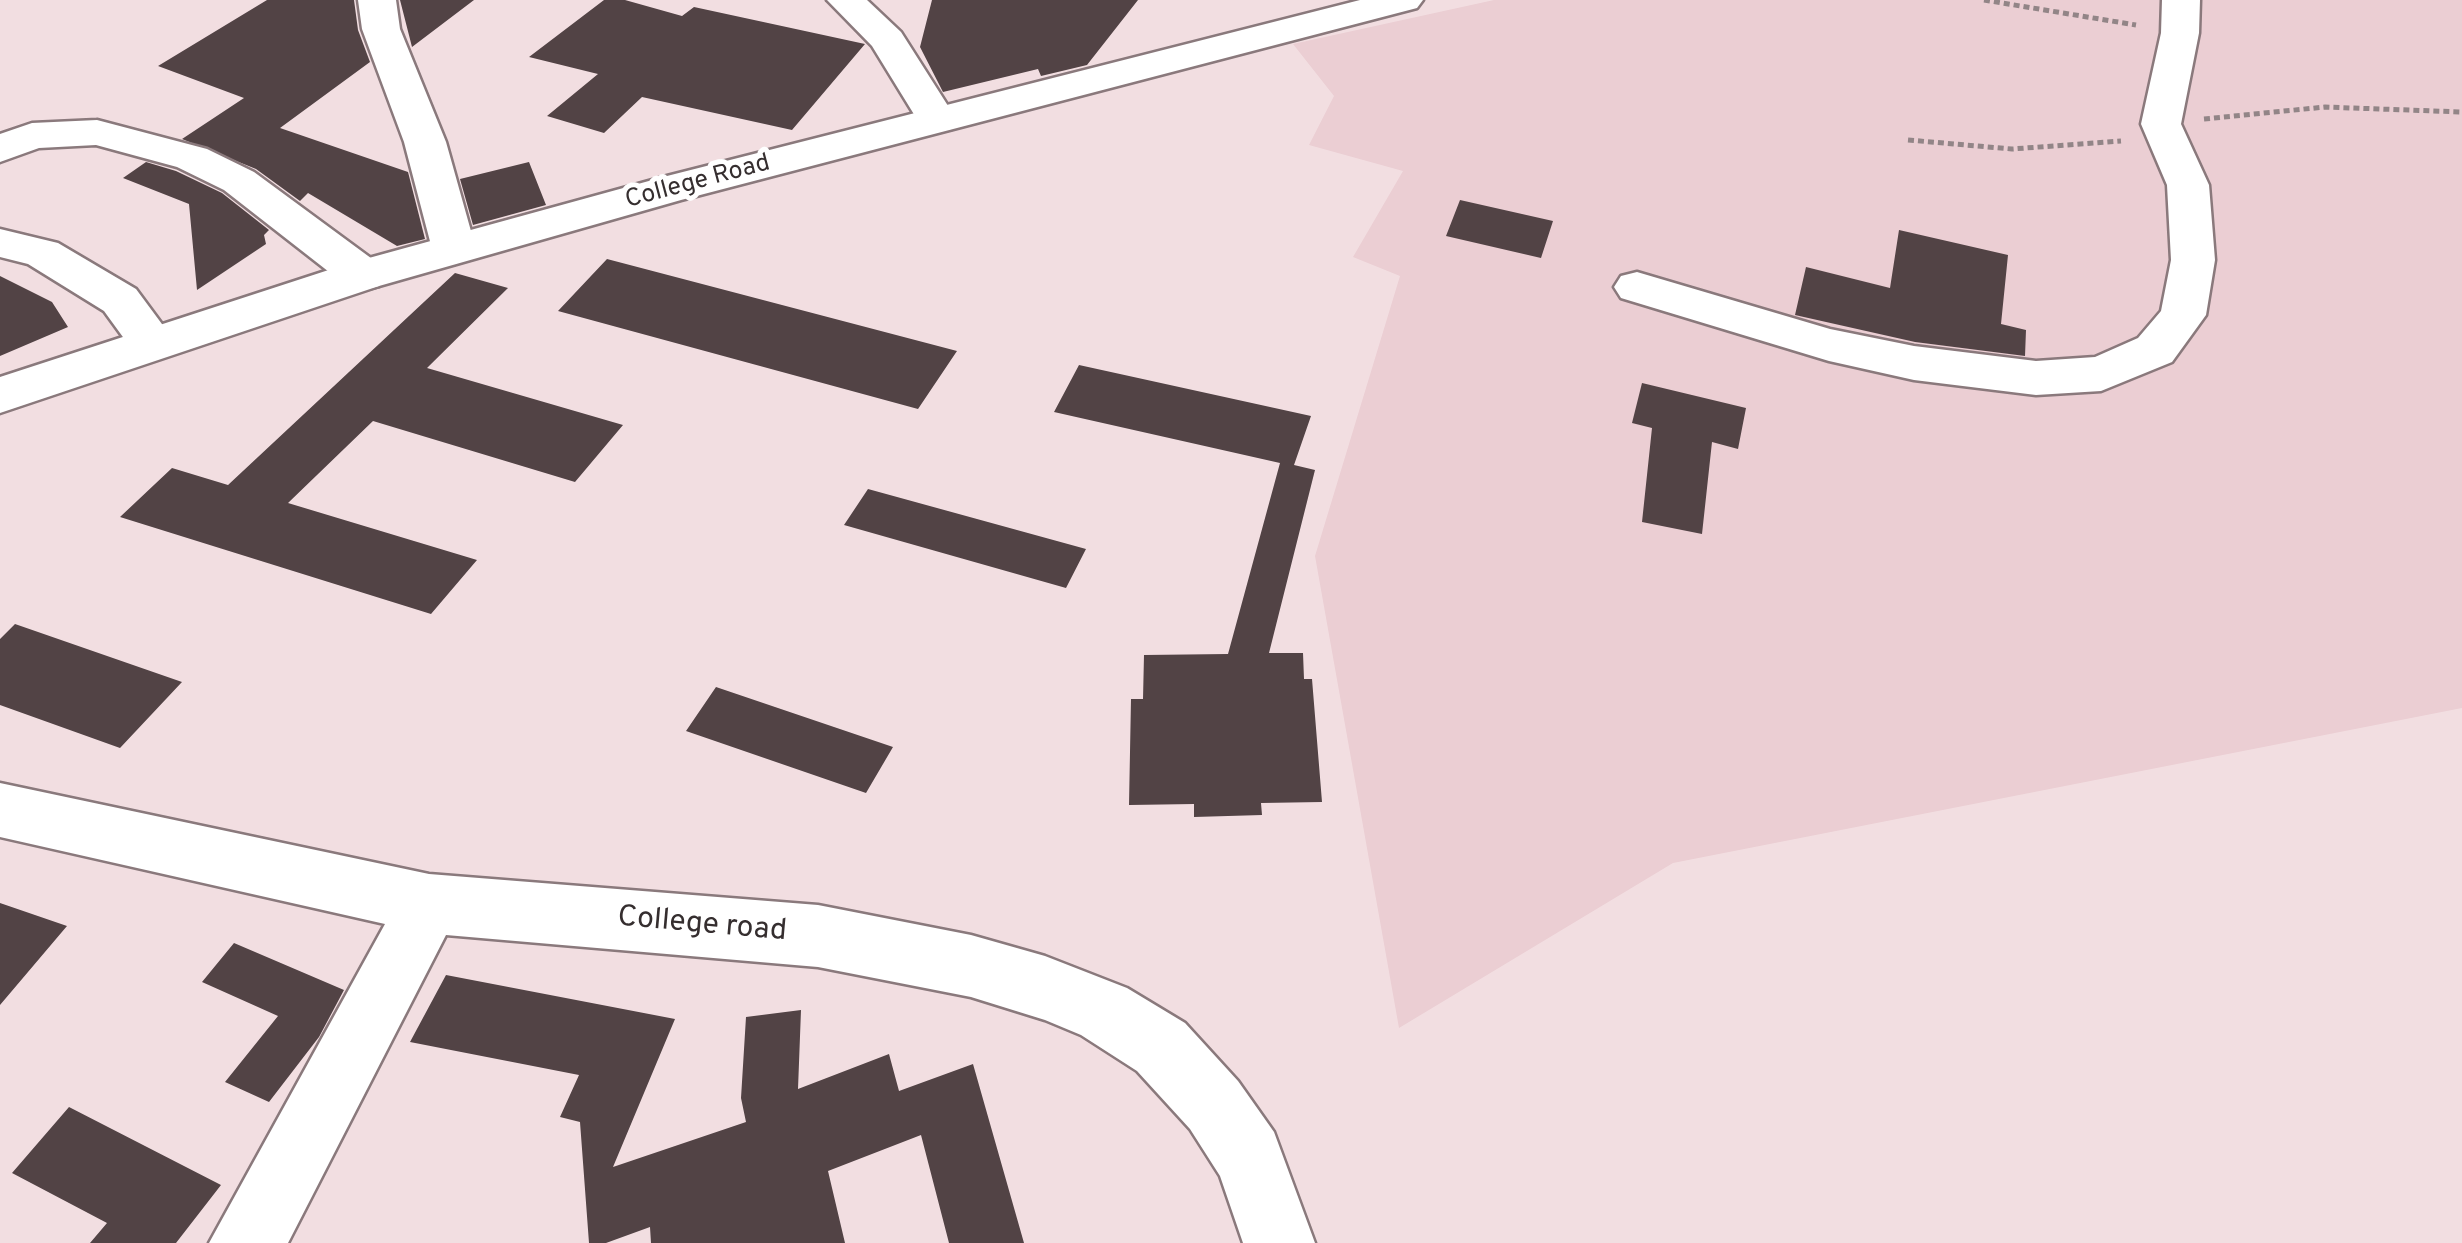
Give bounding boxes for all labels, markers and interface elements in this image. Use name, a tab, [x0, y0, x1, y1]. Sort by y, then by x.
street label: College Road	[622, 149, 774, 217]
street label: College road	[616, 901, 788, 951]

